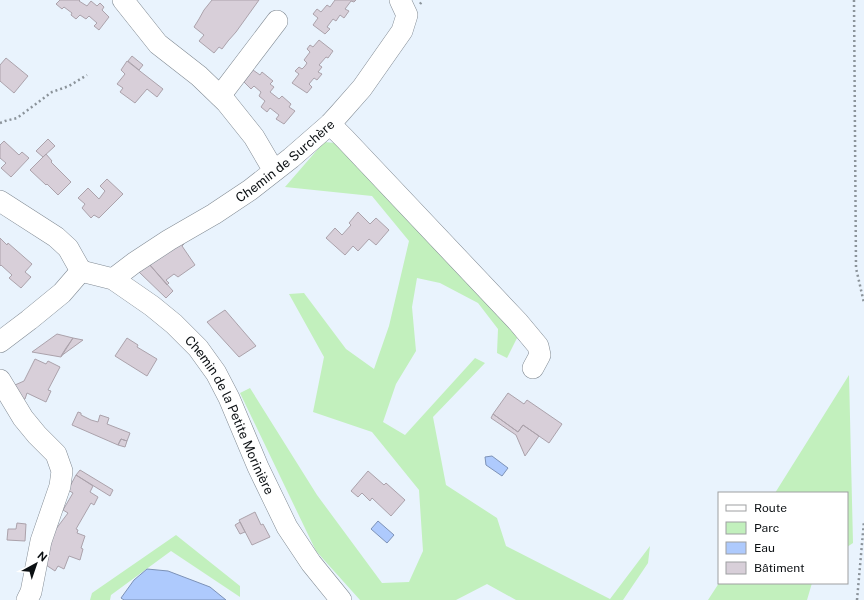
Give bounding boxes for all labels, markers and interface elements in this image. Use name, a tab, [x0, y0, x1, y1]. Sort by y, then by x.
street label: Chemin de Surchère	[233, 116, 337, 205]
street label: Chemin de la Petite Morinière	[182, 332, 278, 497]
legend	[718, 492, 848, 584]
text: Route	[754, 501, 787, 515]
text: Parc	[754, 521, 779, 535]
text: Eau	[754, 541, 775, 555]
north arrow	[16, 544, 56, 584]
text: N	[35, 549, 50, 564]
text: Bâtiment	[754, 561, 805, 575]

